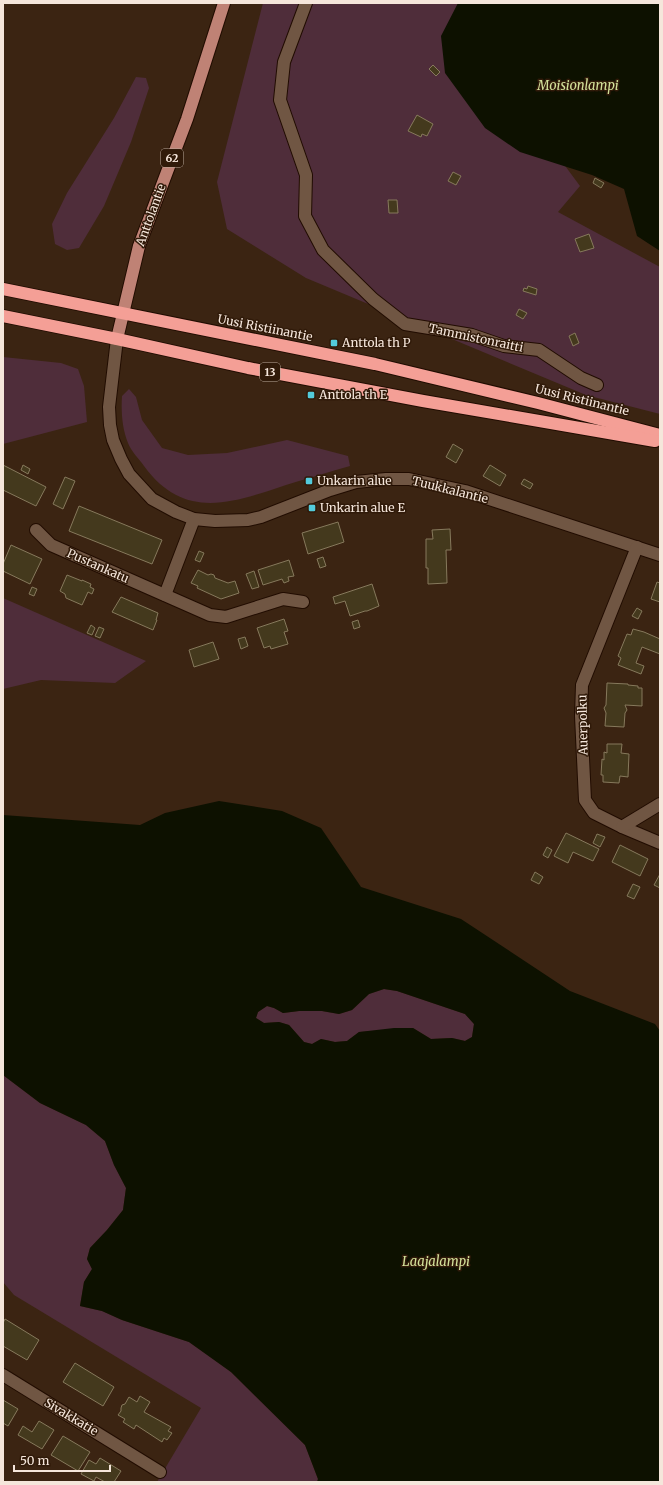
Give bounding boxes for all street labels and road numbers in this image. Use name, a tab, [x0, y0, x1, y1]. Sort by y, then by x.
road number: 62	[161, 149, 183, 167]
street label: Anttolantie	[132, 182, 169, 249]
street label: Uusi Ristiinantie	[216, 311, 314, 344]
street label: Tammistonraitti	[427, 320, 525, 355]
road number: 13	[260, 363, 280, 381]
street label: Uusi Ristiinantie	[534, 381, 631, 418]
street label: Tuukkalantie	[411, 473, 490, 506]
street label: Pustankatu	[65, 545, 132, 586]
street label: Auerpolku	[574, 694, 591, 757]
street label: Sivakkatie	[42, 1395, 101, 1439]

